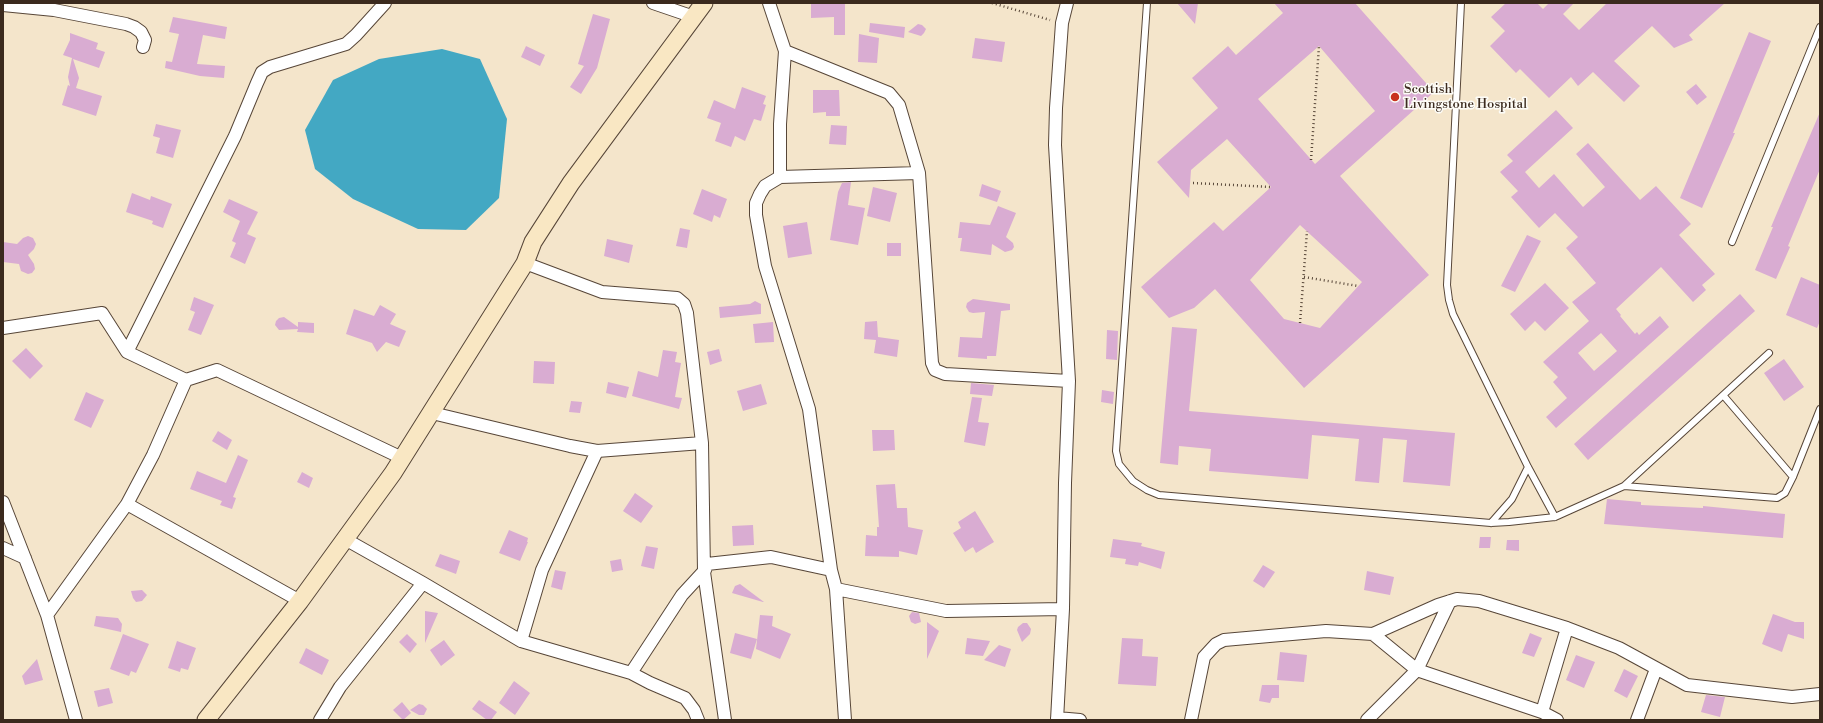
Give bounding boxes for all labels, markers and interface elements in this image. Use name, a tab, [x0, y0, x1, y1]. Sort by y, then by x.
place label: Scottish Livingstone Hospital	[1404, 82, 1527, 113]
marker: Scottish Livingstone Hospital	[1389, 91, 1401, 103]

